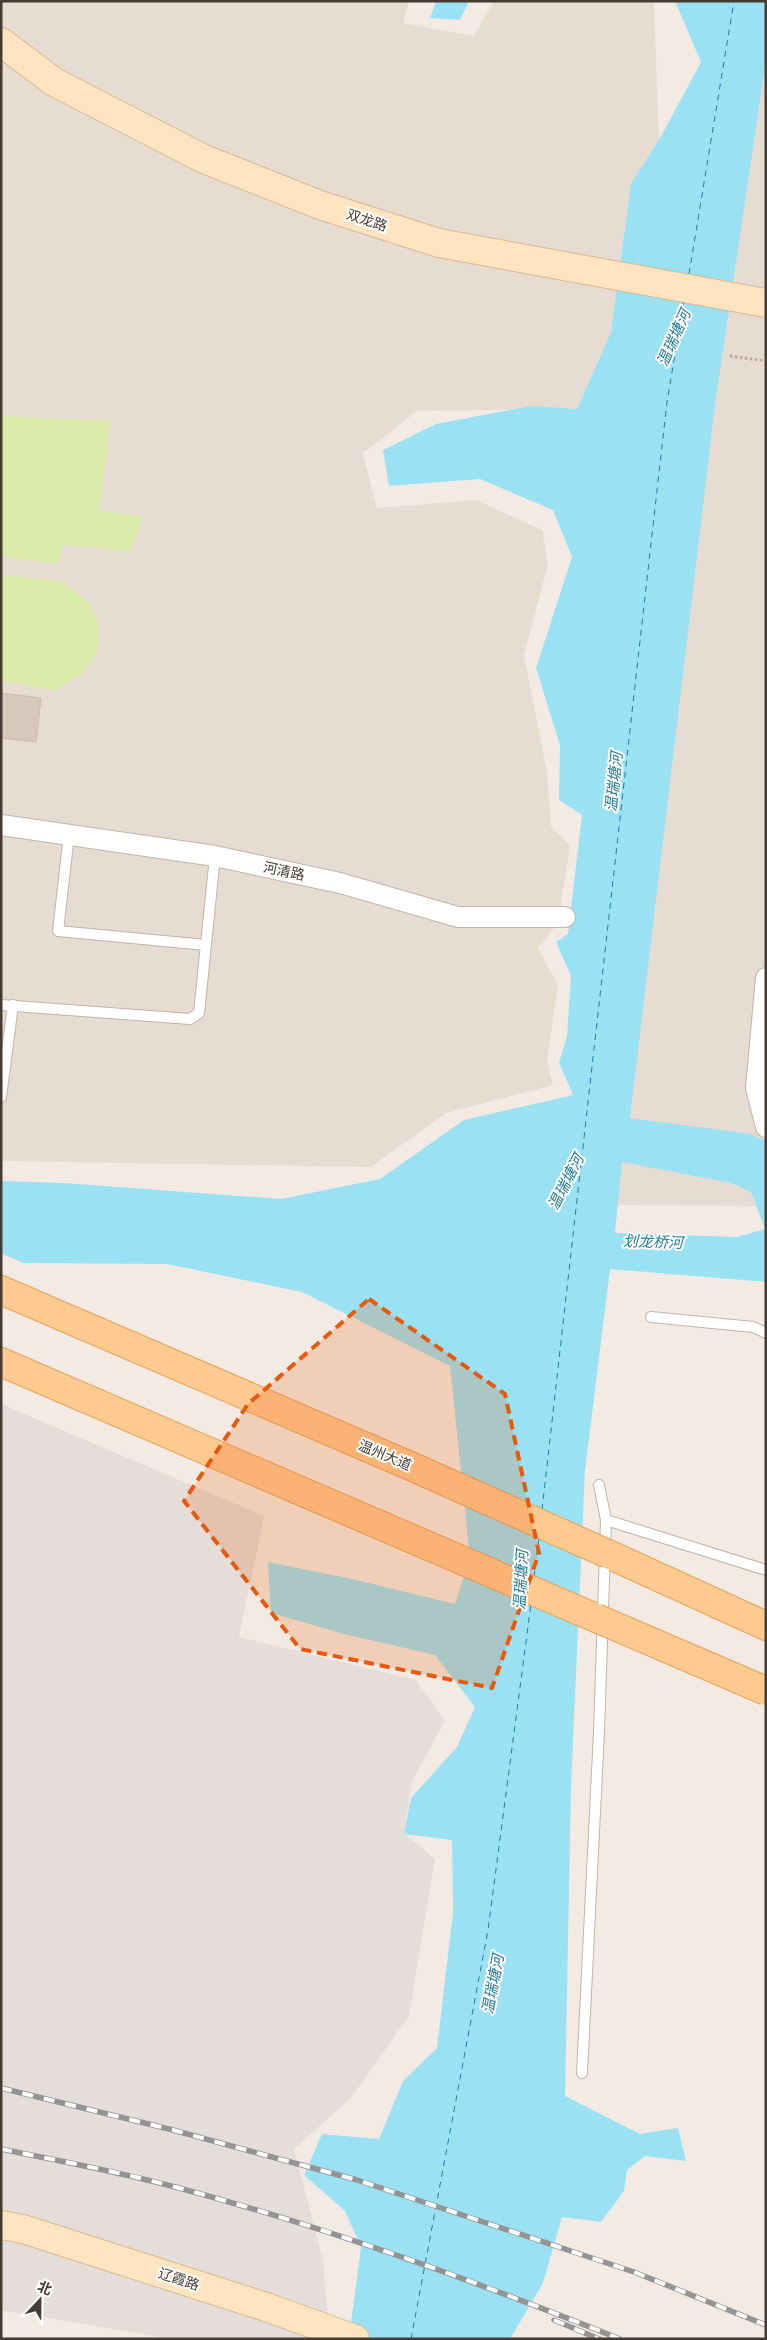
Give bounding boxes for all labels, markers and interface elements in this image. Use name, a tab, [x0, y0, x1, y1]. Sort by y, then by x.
street label: 双龙路	[345, 206, 389, 234]
water label: 温瑞塘河	[654, 304, 696, 369]
water label: 温瑞塘河	[602, 748, 626, 813]
street label: 河清路	[262, 859, 306, 883]
water label: 温瑞塘河	[544, 1149, 589, 1213]
water label: 划龙桥河	[623, 1232, 686, 1252]
street label: 温州大道	[356, 1437, 414, 1473]
water label: 温瑞塘河	[510, 1547, 532, 1610]
water label: 温瑞塘河	[478, 1950, 508, 2015]
street label: 辽霞路	[157, 2265, 201, 2293]
north arrow	[15, 2275, 65, 2325]
text: 北	[35, 2278, 54, 2298]

